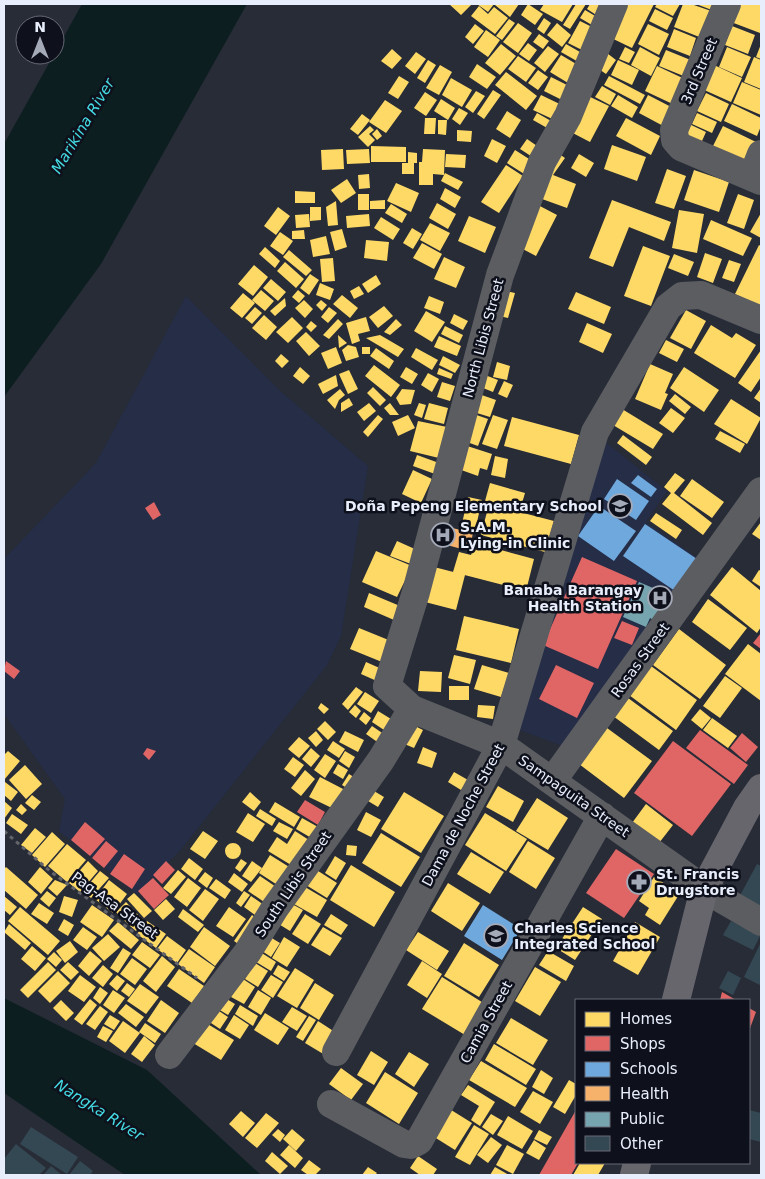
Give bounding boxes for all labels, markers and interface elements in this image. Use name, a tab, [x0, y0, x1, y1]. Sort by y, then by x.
north arrow	[15, 15, 65, 65]
text: N	[34, 19, 46, 35]
street label: 3rd Street	[678, 35, 720, 106]
water label: Marikina River	[48, 75, 119, 177]
street label: North Libis Street	[459, 276, 507, 399]
school or university icon: Doña Pepeng Elementary School	[607, 493, 633, 519]
place label: Doña Pepeng Elementary School	[345, 498, 602, 514]
place label: S.A.M. Lying-in Clinic	[460, 519, 570, 551]
hospital icon: S.A.M. Lying-in Clinic	[430, 522, 456, 548]
place label: Banaba Barangay Health Station	[504, 582, 642, 614]
hospital icon: Banaba Barangay Health Station	[647, 585, 673, 611]
street label: Rosas Street	[608, 619, 673, 700]
street label: Dama de Noche Street	[419, 741, 508, 889]
street label: Sampaguita Street	[516, 752, 633, 840]
street label: South Libis Street	[252, 828, 335, 940]
place label: St. Francis Drugstore	[656, 866, 739, 898]
street label: Pag-Asa Street	[69, 868, 162, 942]
pharmacy icon: St. Francis Drugstore	[626, 869, 652, 895]
place label: Charles Science Integrated School	[514, 920, 655, 952]
school or university icon: Charles Science Integrated School	[483, 923, 509, 949]
street label: Camia Street	[457, 978, 515, 1066]
legend	[575, 999, 750, 1164]
text: Homes	[620, 1010, 672, 1028]
text: Shops	[620, 1035, 666, 1053]
text: Schools	[620, 1060, 678, 1078]
water label: Nangka River	[51, 1076, 147, 1145]
text: Health	[620, 1085, 669, 1103]
text: Public	[620, 1110, 664, 1128]
text: Other	[620, 1135, 663, 1153]

